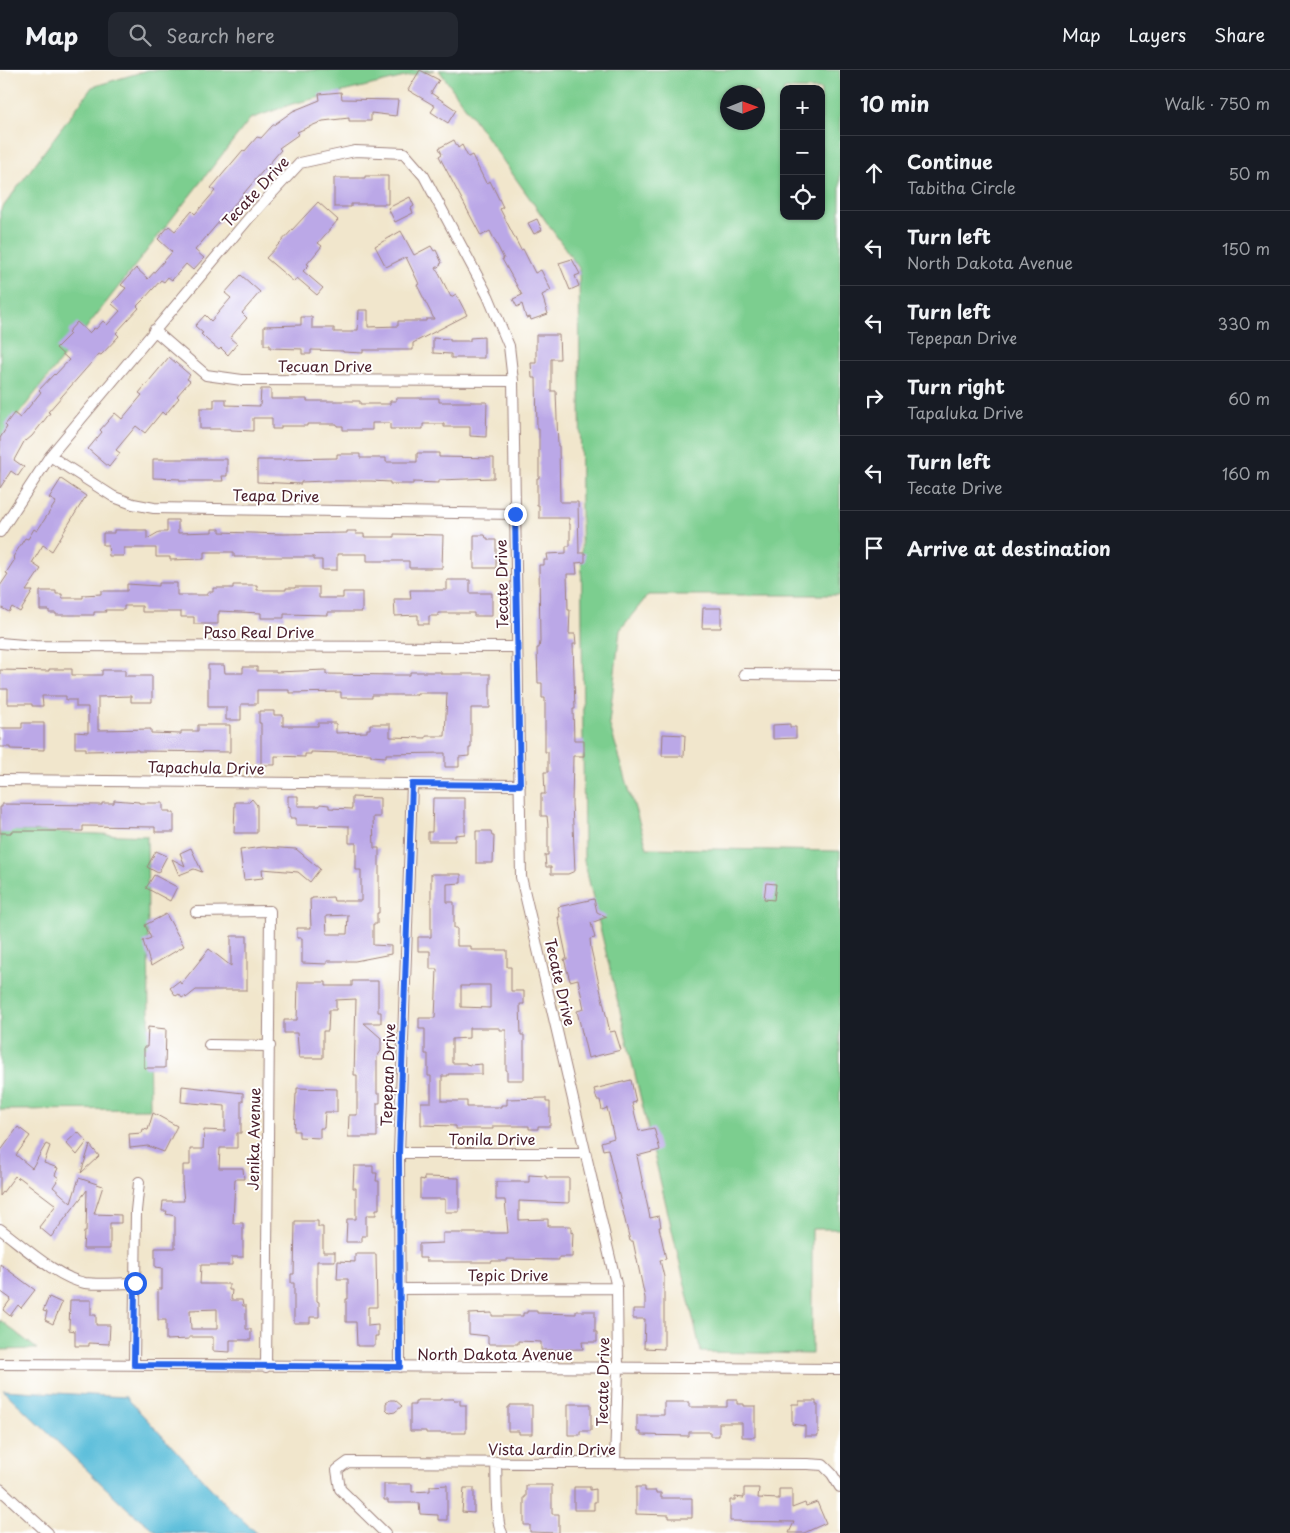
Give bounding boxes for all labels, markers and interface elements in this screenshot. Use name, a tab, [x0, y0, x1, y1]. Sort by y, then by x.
search box	[108, 12, 458, 57]
text: Map	[25, 17, 78, 53]
icon: search	[126, 21, 154, 49]
text: Search here	[166, 21, 275, 49]
text: Map	[1062, 21, 1101, 48]
text: Layers	[1129, 21, 1186, 48]
text: Share	[1214, 21, 1265, 48]
north arrow	[720, 85, 765, 130]
map controls	[780, 85, 825, 220]
button: +	[780, 85, 825, 130]
text: 10 min	[860, 87, 930, 119]
text: Walk · 750 m	[1165, 91, 1270, 115]
button: −	[780, 130, 825, 175]
text: Continue	[907, 147, 993, 175]
street label: Tecate Drive	[216, 150, 294, 232]
icon: ahead	[860, 159, 888, 187]
text: 50 m	[1229, 161, 1270, 185]
button: locate	[780, 175, 825, 220]
text: Tabitha Circle	[907, 175, 1016, 199]
text: Turn left	[907, 222, 991, 250]
icon: left	[860, 234, 888, 262]
text: 150 m	[1222, 236, 1270, 260]
text: North Dakota Avenue	[907, 250, 1073, 274]
text: Turn left	[907, 297, 991, 325]
icon: left	[860, 309, 888, 337]
text: 330 m	[1217, 311, 1270, 335]
text: Tepepan Drive	[907, 325, 1017, 349]
street label: Tecuan Drive	[278, 354, 372, 377]
text: Turn right	[907, 372, 1005, 400]
icon: right	[860, 384, 888, 412]
text: 60 m	[1228, 386, 1270, 410]
text: Tapaluka Drive	[907, 400, 1024, 424]
text: Turn left	[907, 447, 991, 475]
icon: left	[860, 459, 888, 487]
text: 160 m	[1222, 461, 1270, 485]
text: Tecate Drive	[907, 475, 1002, 499]
street label: Teapa Drive	[232, 483, 320, 507]
route end	[504, 503, 527, 526]
icon: arrive	[860, 534, 888, 562]
text: Arrive at destination	[907, 534, 1111, 562]
street label: Tecate Drive	[489, 539, 513, 629]
street label: Paso Real Drive	[203, 620, 315, 643]
street label: Tapachula Drive	[147, 754, 265, 780]
street label: Tecate Drive	[540, 936, 582, 1028]
street label: Tepepan Drive	[374, 1023, 400, 1127]
street label: Jenika Avenue	[241, 1087, 265, 1191]
street label: Tonila Drive	[449, 1127, 535, 1150]
street label: Tepic Drive	[467, 1263, 549, 1286]
route start	[124, 1272, 147, 1295]
street label: Tecate Drive	[590, 1337, 614, 1427]
street label: North Dakota Avenue	[417, 1342, 573, 1365]
street label: Vista Jardin Drive	[488, 1437, 616, 1460]

